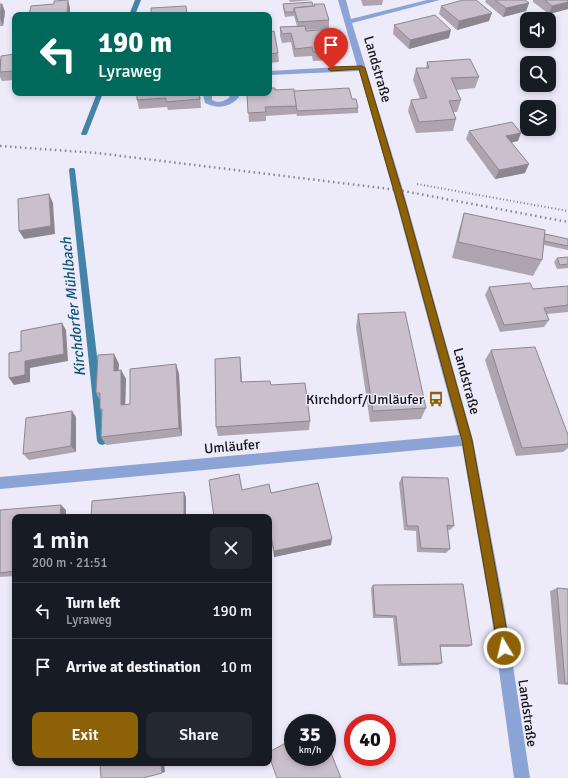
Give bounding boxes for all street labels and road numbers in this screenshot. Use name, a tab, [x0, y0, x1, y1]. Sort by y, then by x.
street label: Landstraße	[360, 34, 395, 104]
street label: Landstraße	[449, 346, 484, 416]
street label: Umläufer	[203, 436, 262, 457]
street label: Landstraße	[514, 678, 541, 748]

